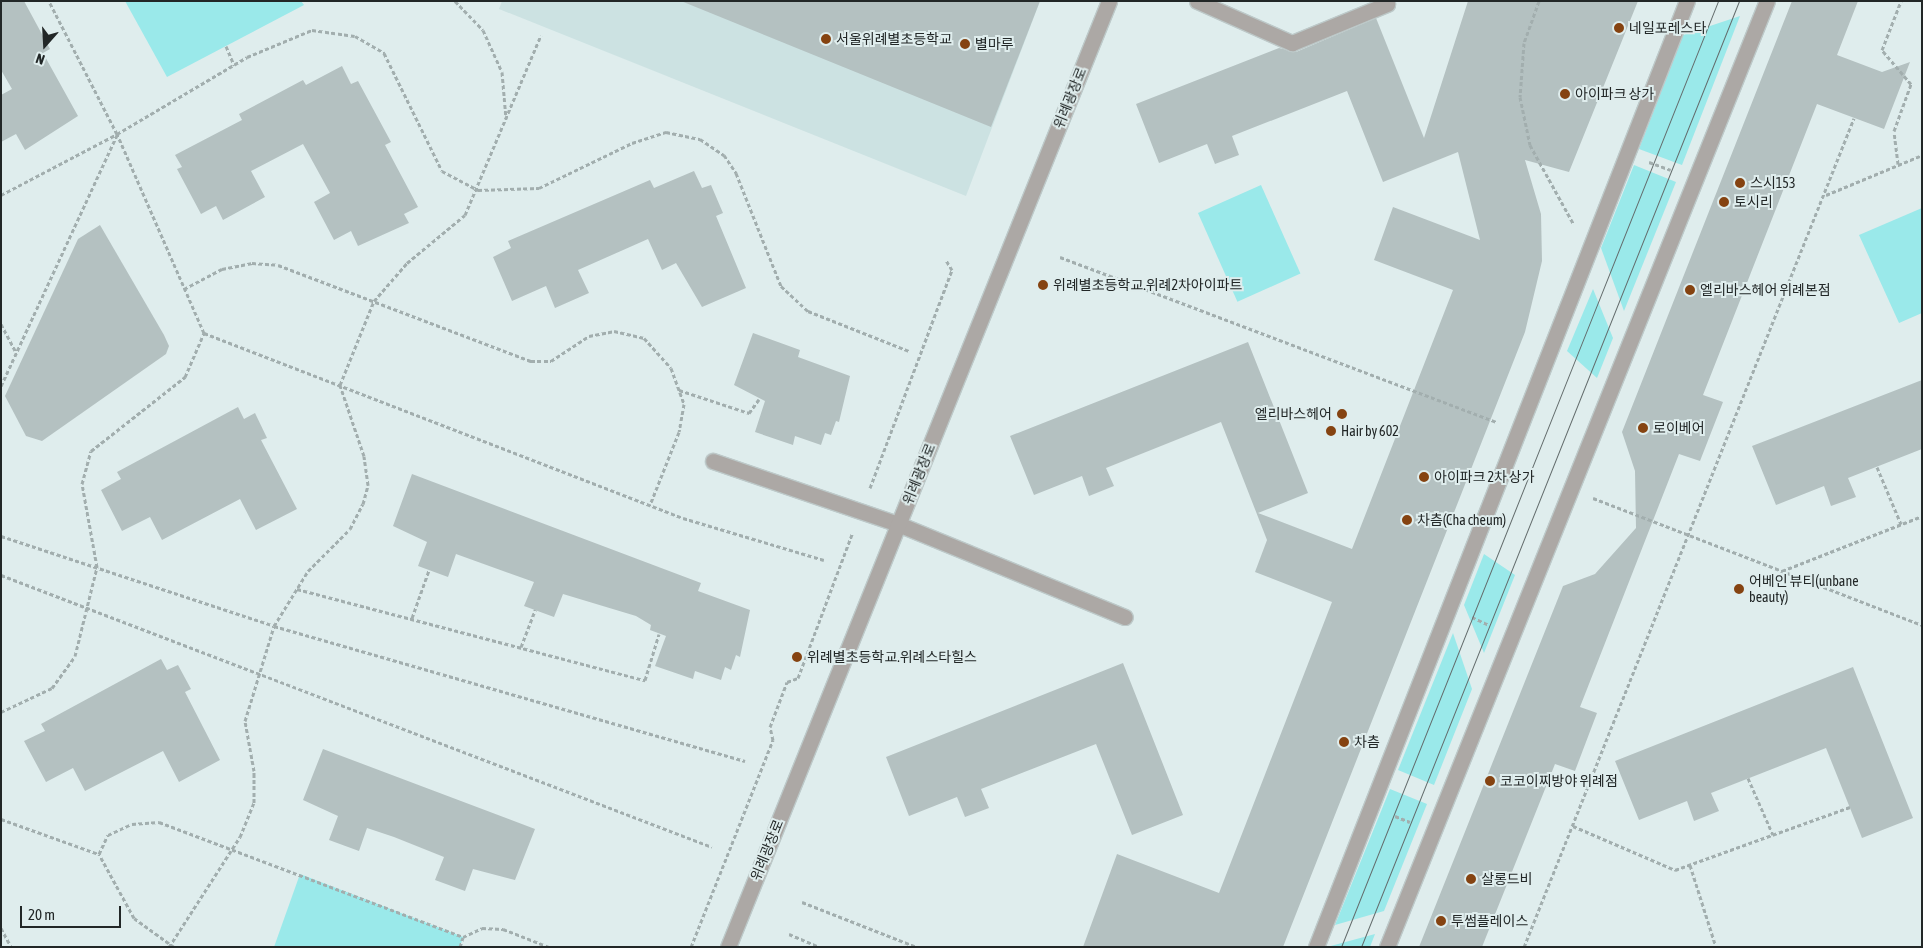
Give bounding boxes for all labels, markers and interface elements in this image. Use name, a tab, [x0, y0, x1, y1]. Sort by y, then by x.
north arrow	[20, 20, 70, 70]
place label: 네일포레스타	[1629, 20, 1706, 36]
marker: 네일포레스타	[1613, 22, 1625, 34]
place label: 서울위례별초등학교	[836, 31, 952, 47]
marker: 서울위례별초등학교	[820, 33, 832, 45]
place label: 별마루	[975, 36, 1014, 52]
marker: 별마루	[959, 38, 971, 50]
text: N	[34, 50, 47, 68]
street label: 위례광장로	[1050, 65, 1090, 131]
place label: 아이파크 상가	[1575, 86, 1654, 102]
marker: 아이파크 상가	[1559, 88, 1571, 100]
place label: 스시153	[1750, 175, 1795, 191]
marker: 스시153	[1734, 177, 1746, 189]
place label: 토시리	[1734, 194, 1773, 210]
marker: 토시리	[1718, 196, 1730, 208]
place label: 위례별초등학교.위례2차아이파트	[1053, 277, 1242, 293]
marker: 위례별초등학교.위례2차아이파트	[1037, 279, 1049, 291]
place label: 엘리바스헤어 위례본점	[1700, 282, 1831, 298]
marker: 엘리바스헤어 위례본점	[1684, 284, 1696, 296]
place label: 엘리바스헤어	[1255, 406, 1332, 422]
marker: 엘리바스헤어	[1336, 408, 1348, 420]
place label: 로이베어	[1653, 420, 1705, 436]
marker: 로이베어	[1637, 422, 1649, 434]
place label: Hair by 602	[1341, 423, 1399, 439]
marker: Hair by 602	[1325, 425, 1337, 437]
street label: 위례광장로	[899, 441, 939, 507]
place label: 아이파크 2차 상가	[1434, 469, 1535, 485]
marker: 아이파크 2차 상가	[1418, 471, 1430, 483]
place label: 차츰(Cha cheum)	[1417, 512, 1506, 528]
marker: 차츰(Cha cheum)	[1401, 514, 1413, 526]
place label: 어베인 뷰티(unbane beauty)	[1749, 573, 1859, 606]
marker: 어베인 뷰티(unbane beauty)	[1733, 583, 1745, 595]
place label: 위례별초등학교.위례스타힐스	[807, 649, 977, 665]
marker: 위례별초등학교.위례스타힐스	[791, 651, 803, 663]
place label: 차츰	[1354, 734, 1380, 750]
marker: 차츰	[1338, 736, 1350, 748]
place label: 코코이찌방야 위례점	[1500, 773, 1618, 789]
marker: 코코이찌방야 위례점	[1484, 775, 1496, 787]
street label: 위례광장로	[747, 817, 787, 883]
place label: 살롱드비	[1481, 871, 1533, 887]
marker: 살롱드비	[1465, 873, 1477, 885]
scale bar	[22, 896, 124, 928]
text: 20 m	[28, 906, 55, 923]
place label: 투썸플레이스	[1451, 913, 1528, 929]
marker: 투썸플레이스	[1435, 915, 1447, 927]

